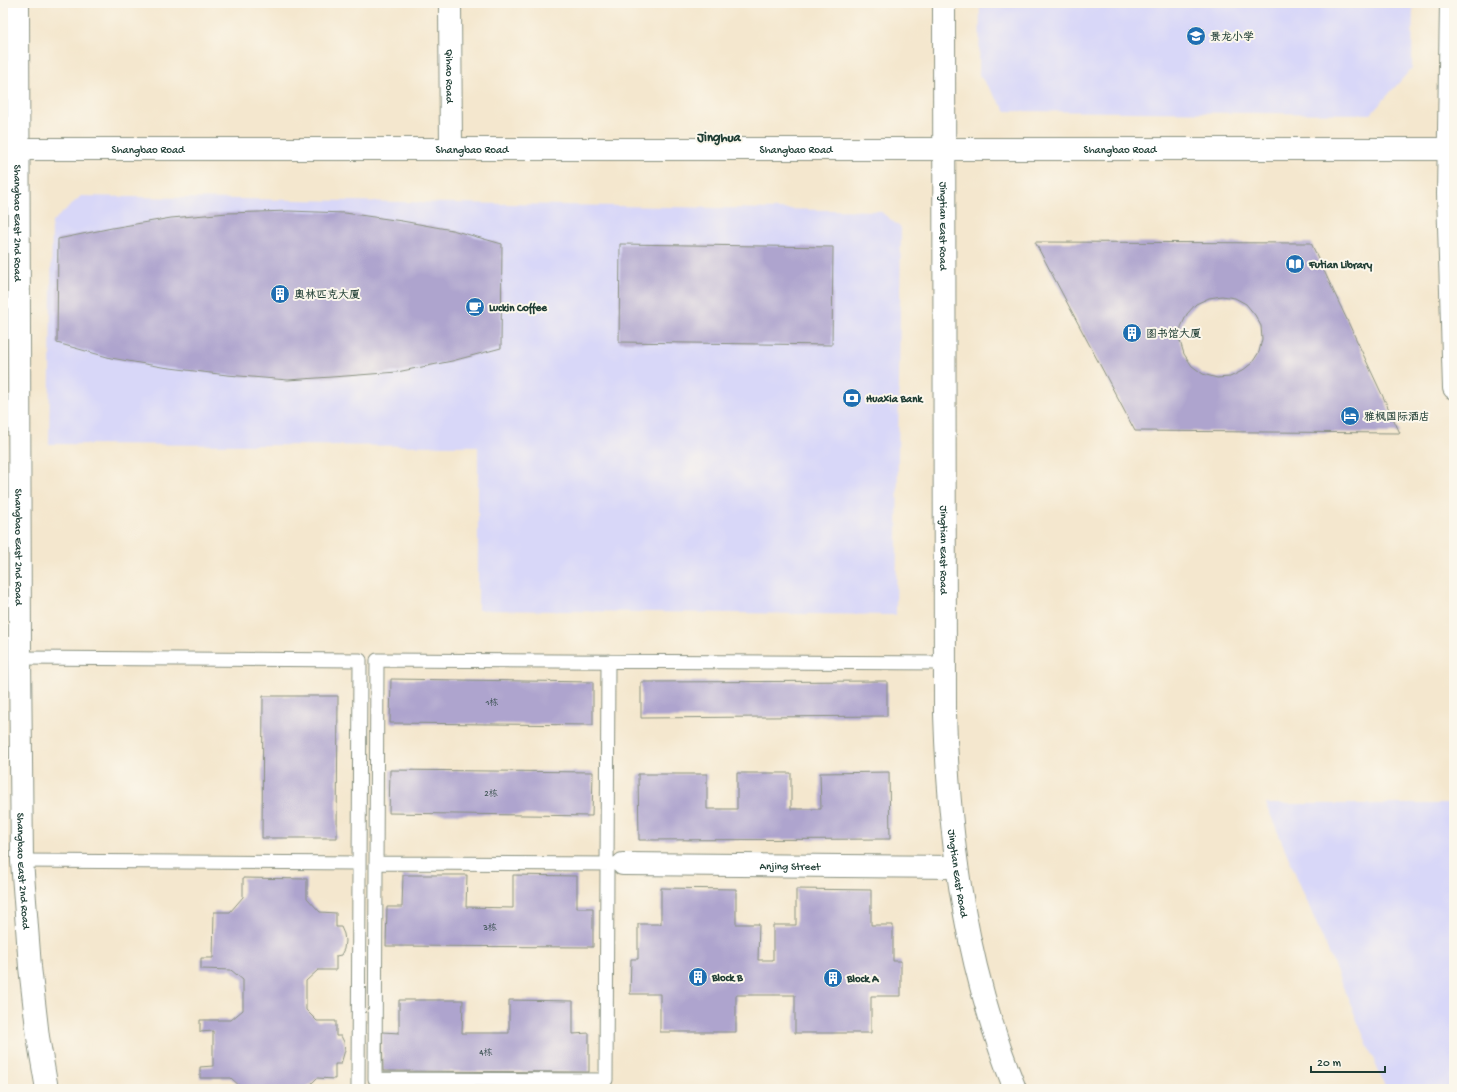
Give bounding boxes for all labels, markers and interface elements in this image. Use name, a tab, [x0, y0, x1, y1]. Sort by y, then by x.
school or university icon: 景龙小学	[1185, 25, 1207, 47]
place label: 景龙小学	[1210, 31, 1254, 44]
street label: Qihao Road	[442, 49, 455, 105]
district label: Jinghua	[696, 131, 742, 146]
street label: Shangbao Road	[112, 145, 186, 157]
street label: Shangbao Road	[436, 145, 510, 157]
street label: Shangbao Road	[760, 145, 834, 157]
street label: Shangbao Road	[1084, 145, 1158, 157]
street label: Shangbao East 2nd Road	[10, 165, 23, 283]
street label: Jingtian East Road	[936, 182, 948, 272]
library icon: Futian Library	[1284, 253, 1306, 275]
place label: Futian Library	[1308, 259, 1373, 272]
building icon: 奥林匹克大厦	[269, 283, 291, 305]
place label: 奥林匹克大厦	[294, 289, 360, 302]
cafe icon: Luckin Coffee	[464, 296, 486, 318]
place label: Luckin Coffee	[489, 302, 548, 315]
building icon: 图书馆大厦	[1121, 322, 1143, 344]
place label: 图书馆大厦	[1146, 328, 1201, 341]
bank icon: Huaxia Bank	[841, 387, 863, 409]
place label: Huaxia Bank	[866, 394, 924, 406]
hotel icon: 雅枫国际酒店	[1339, 405, 1361, 427]
place label: 雅枫国际酒店	[1364, 411, 1430, 424]
street label: Shangbao East 2nd Road	[11, 489, 24, 607]
street label: Jingtian East Road	[937, 506, 949, 596]
house number: 1栋	[485, 697, 498, 709]
house number: 2栋	[484, 788, 498, 800]
street label: Shangbao East 2nd Road	[14, 813, 31, 931]
street label: Jingtian East Road	[945, 829, 970, 920]
street label: Anjing Street	[760, 861, 822, 874]
house number: 3栋	[482, 922, 497, 934]
building icon: Block B	[687, 966, 709, 988]
building icon: Block A	[822, 967, 844, 989]
place label: Block B	[711, 973, 744, 985]
place label: Block A	[846, 974, 880, 986]
house number: 4栋	[479, 1047, 493, 1059]
scale bar	[1311, 1048, 1385, 1074]
text: 20 m	[1317, 1057, 1342, 1071]

